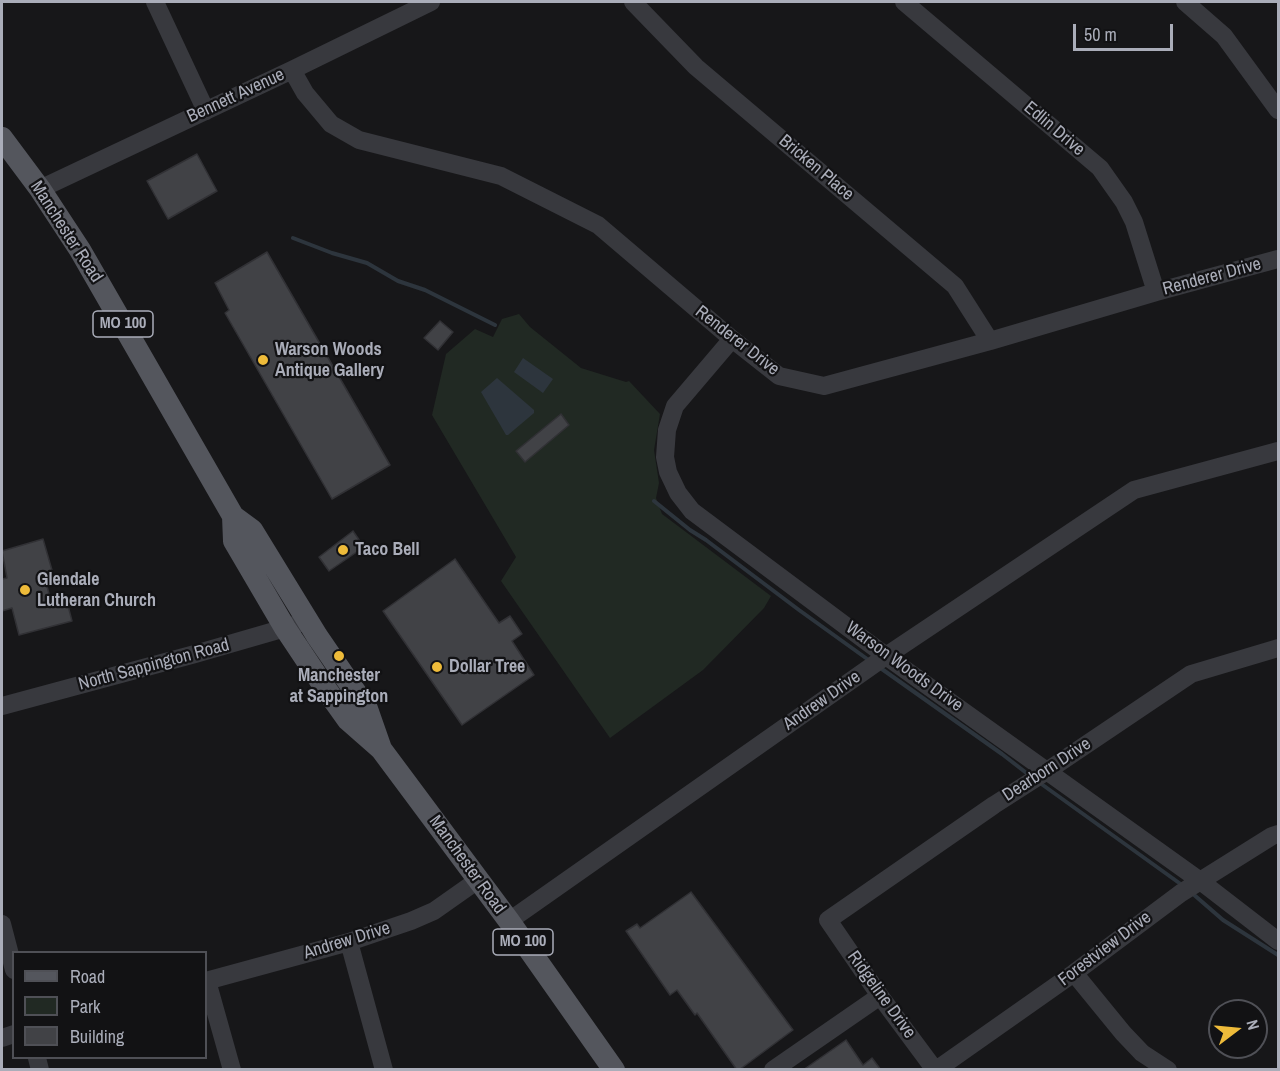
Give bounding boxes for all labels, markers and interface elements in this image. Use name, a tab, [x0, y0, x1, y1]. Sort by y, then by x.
scale bar	[1076, 12, 1176, 50]
text: 50 m	[1084, 22, 1117, 47]
street label: Bennett Avenue	[184, 64, 288, 128]
street label: Edlin Drive	[1019, 97, 1089, 161]
street label: Bricken Place	[774, 130, 858, 206]
street label: Manchester Road	[25, 177, 107, 287]
street label: Renderer Drive	[1160, 254, 1264, 300]
street label: Renderer Drive	[691, 301, 783, 381]
road number: MO 100	[93, 311, 153, 337]
place label: Warson Woods Antique Gallery	[275, 339, 384, 382]
marker: Warson Woods Antique Gallery	[256, 353, 270, 367]
place label: Taco Bell	[355, 539, 420, 561]
marker: Taco Bell	[336, 543, 350, 557]
place label: Glendale Lutheran Church	[37, 569, 156, 612]
marker: Glendale Lutheran Church	[18, 583, 32, 597]
street label: Warson Woods Drive	[841, 617, 967, 717]
street label: North Sappington Road	[76, 634, 232, 696]
marker: Manchester at Sappington	[332, 649, 346, 663]
place label: Dollar Tree	[449, 656, 525, 678]
marker: Dollar Tree	[430, 660, 444, 674]
place label: Manchester at Sappington	[290, 665, 388, 708]
street label: Andrew Drive	[779, 667, 865, 735]
street label: Dearborn Drive	[999, 733, 1095, 807]
street label: Manchester Road	[424, 812, 510, 918]
street label: Forestview Drive	[1054, 907, 1156, 991]
street label: Andrew Drive	[301, 918, 393, 964]
road number: MO 100	[493, 929, 553, 955]
street label: Ridgeline Drive	[842, 947, 920, 1043]
legend	[12, 951, 207, 1059]
text: Road	[70, 964, 105, 989]
text: Park	[70, 994, 100, 1019]
north arrow	[1208, 999, 1268, 1059]
text: N	[1241, 1017, 1265, 1032]
text: Building	[70, 1024, 124, 1049]

